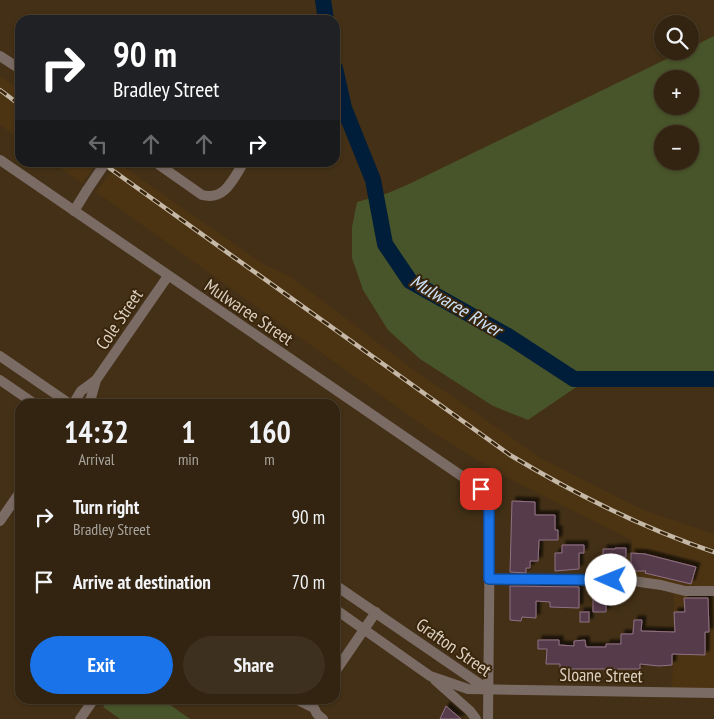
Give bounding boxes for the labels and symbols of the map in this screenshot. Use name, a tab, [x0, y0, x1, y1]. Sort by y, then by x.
water label: Mulwaree River	[406, 268, 508, 343]
street label: Mulwaree Street	[200, 274, 298, 350]
street label: Cole Street	[90, 284, 148, 354]
pin	[460, 468, 502, 510]
position arrow	[584, 553, 636, 605]
street label: Grafton Street	[412, 613, 496, 681]
street label: Sloane Street	[559, 663, 643, 687]

